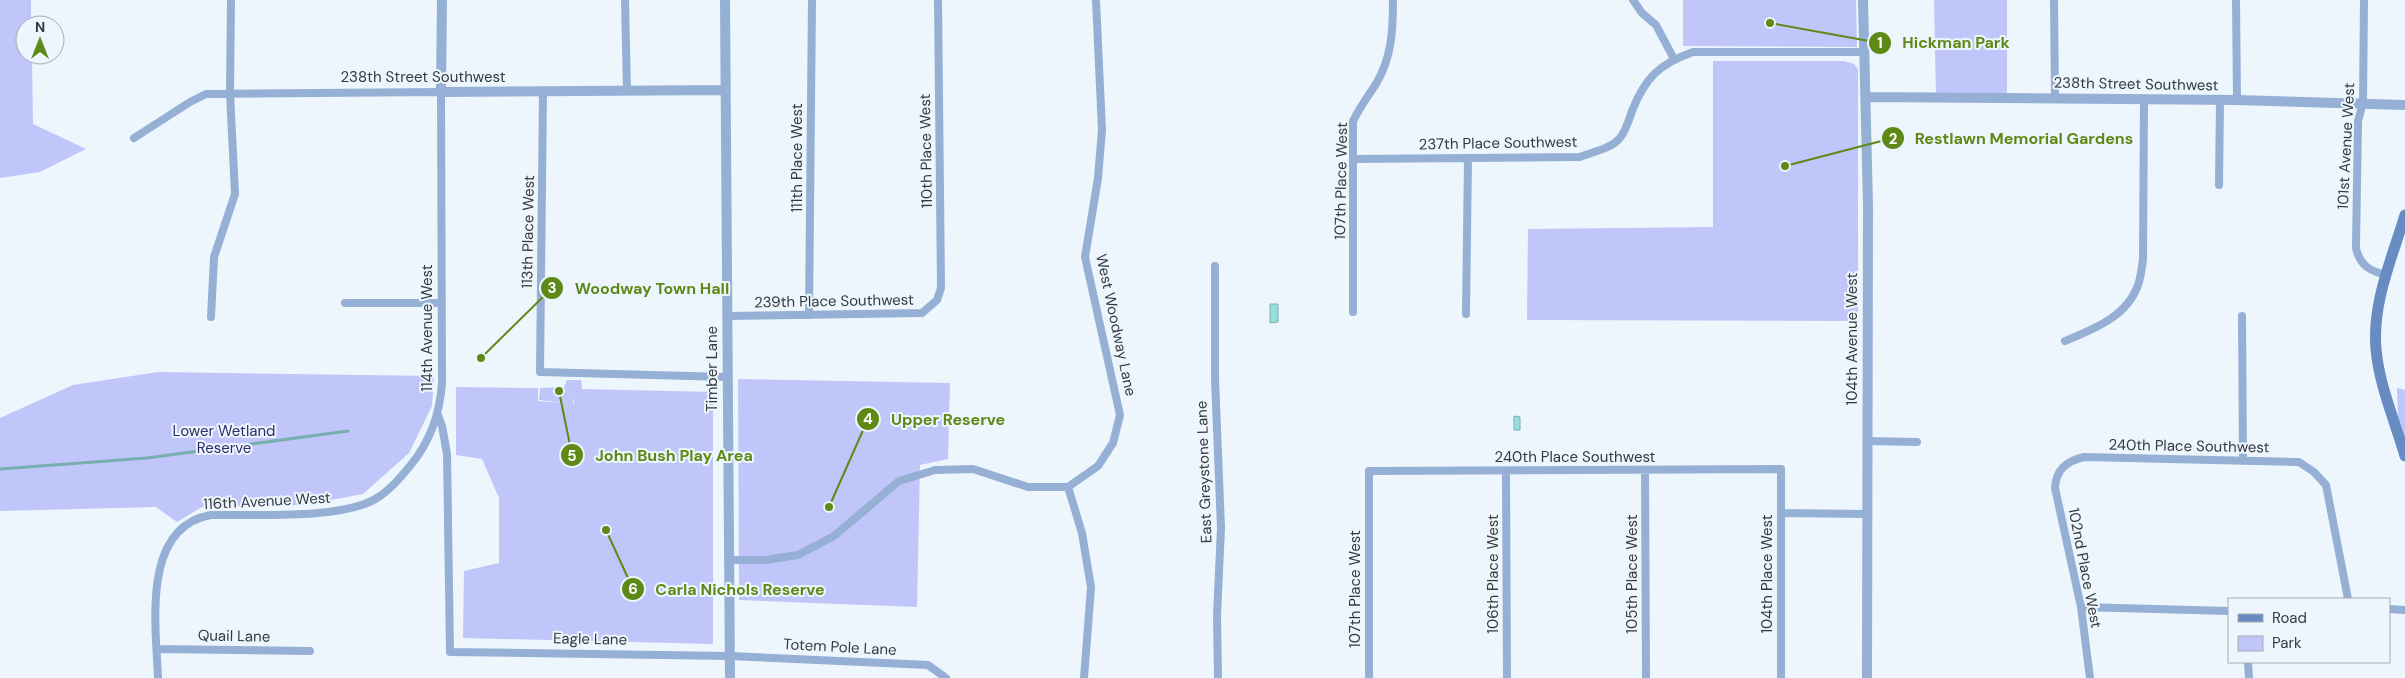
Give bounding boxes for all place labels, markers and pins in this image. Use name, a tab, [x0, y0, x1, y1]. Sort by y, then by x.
callout: Hickman Park	[1867, 27, 2020, 58]
callout: Restlawn Memorial Gardens	[1880, 123, 2144, 154]
callout: Woodway Town Hall	[540, 273, 739, 304]
callout: Upper Reserve	[856, 404, 1015, 435]
callout: John Bush Play Area	[560, 440, 762, 471]
callout: Carla Nichols Reserve	[621, 573, 835, 604]

